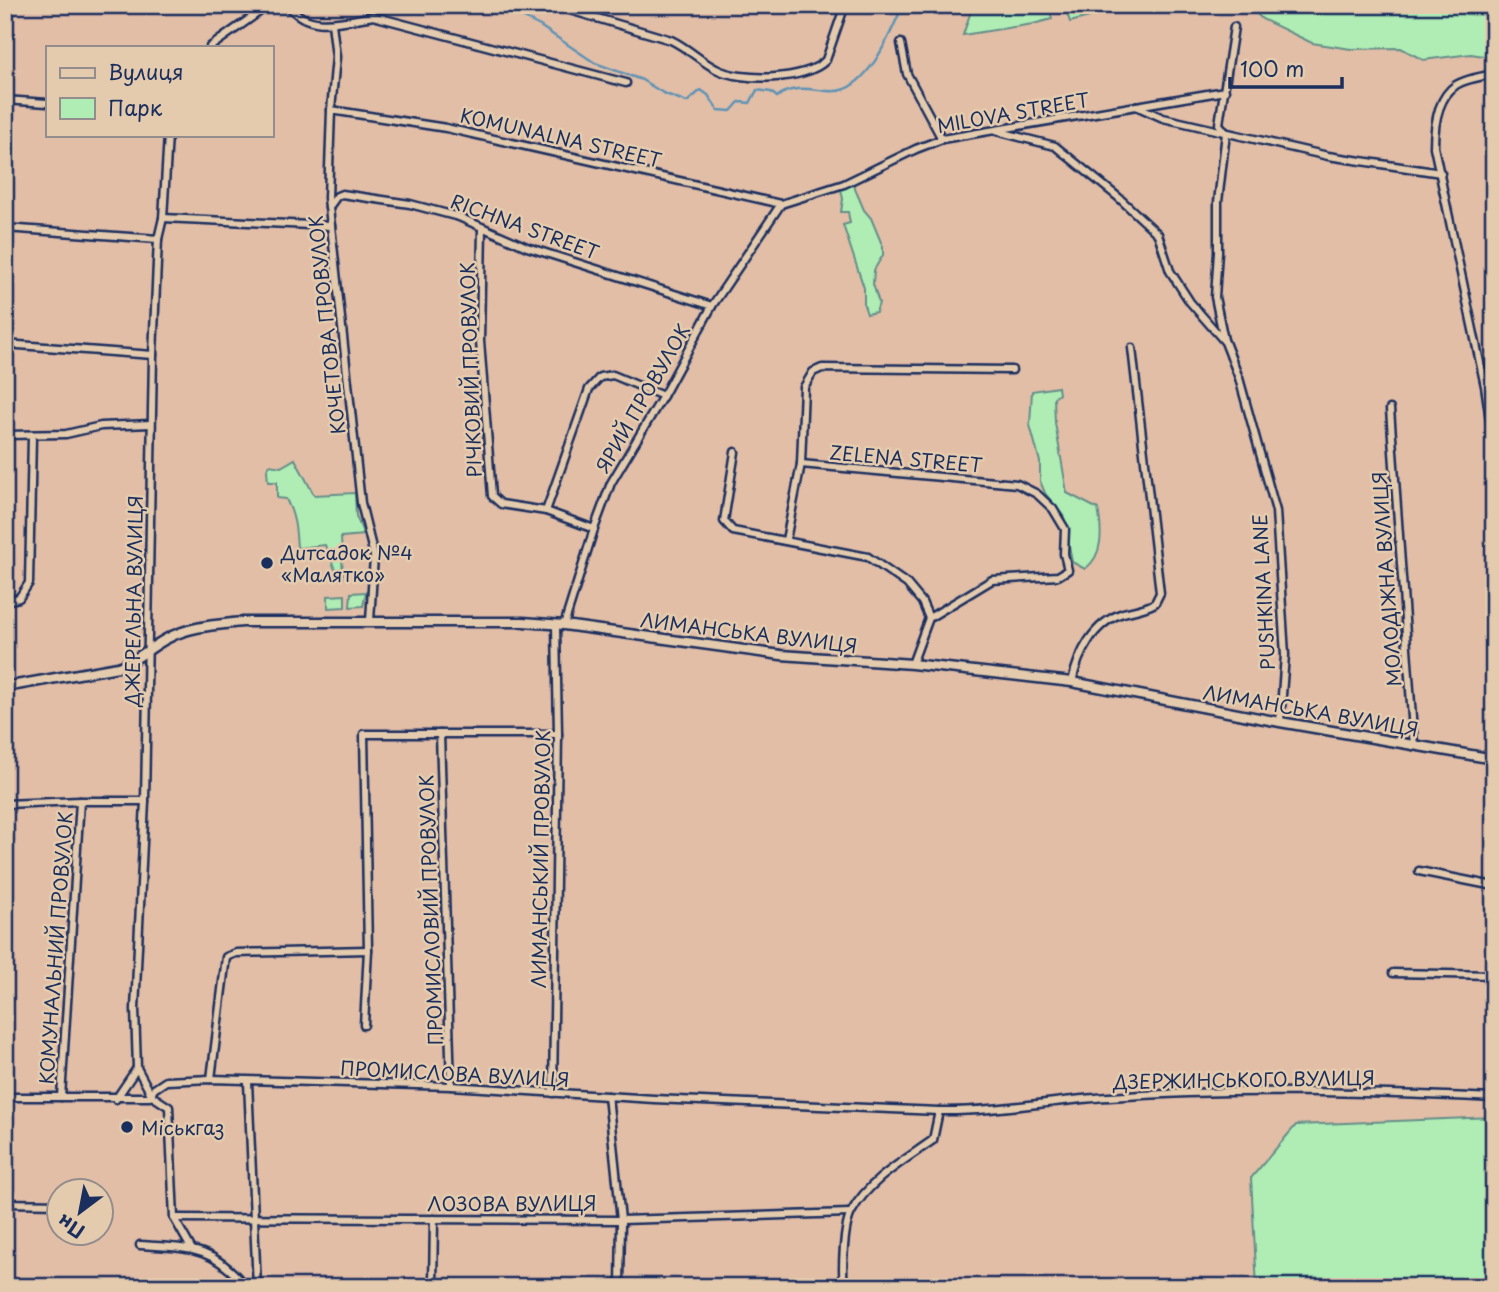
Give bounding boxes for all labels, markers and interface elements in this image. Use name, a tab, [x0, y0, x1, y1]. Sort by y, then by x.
legend	[46, 46, 273, 136]
scale bar	[1230, 46, 1342, 90]
text: 100 m	[1240, 52, 1304, 84]
text: Вулиця	[108, 55, 184, 87]
street label: MILOVA STREET	[935, 85, 1091, 139]
text: Парк	[108, 91, 163, 123]
street label: KOMUNALNA STREET	[458, 100, 664, 174]
street label: RICHNA STREET	[447, 186, 603, 266]
street label: КОЧЕТОВА ПРОВУЛОК	[301, 214, 351, 436]
street label: РІЧКОВИЙ ПРОВУЛОК	[452, 262, 488, 478]
street label: ЯРИЙ ПРОВУЛОК	[588, 318, 696, 478]
street label: ZELENA STREET	[828, 437, 984, 479]
street label: МОЛОДІЖНА ВУЛИЦЯ	[1365, 470, 1407, 688]
street label: ДЖЕРЕЛЬНА ВУЛИЦЯ	[117, 495, 149, 708]
street label: PUSHKINA LANE	[1245, 513, 1281, 671]
place label: Дитсадок №4 «Малятко»	[280, 538, 413, 588]
marker: Дитсадок №4 «Малятко»	[259, 555, 275, 571]
street label: ЛИМАНСЬКА ВУЛИЦЯ	[639, 605, 859, 659]
street label: ЛИМАНСЬКА ВУЛИЦЯ	[1201, 677, 1421, 743]
street label: ЛИМАНСЬКИЙ ПРОВУЛОК	[524, 730, 556, 988]
street label: ПРОМИСЛОВИЙ ПРОВУЛОК	[411, 774, 449, 1046]
street label: КОМУНАЛЬНИЙ ПРОВУЛОК	[32, 811, 78, 1085]
street label: ПРОМИСЛОВА ВУЛИЦЯ	[340, 1053, 570, 1093]
street label: ДЗЕРЖИНСЬКОГО ВУЛИЦЯ	[1112, 1063, 1375, 1095]
place label: Міськгаз	[141, 1113, 225, 1141]
marker: Міськгаз	[119, 1119, 135, 1135]
north arrow	[46, 1176, 116, 1246]
street label: ЛОЗОВА ВУЛИЦЯ	[427, 1189, 597, 1217]
text: Пн	[51, 1208, 90, 1246]

